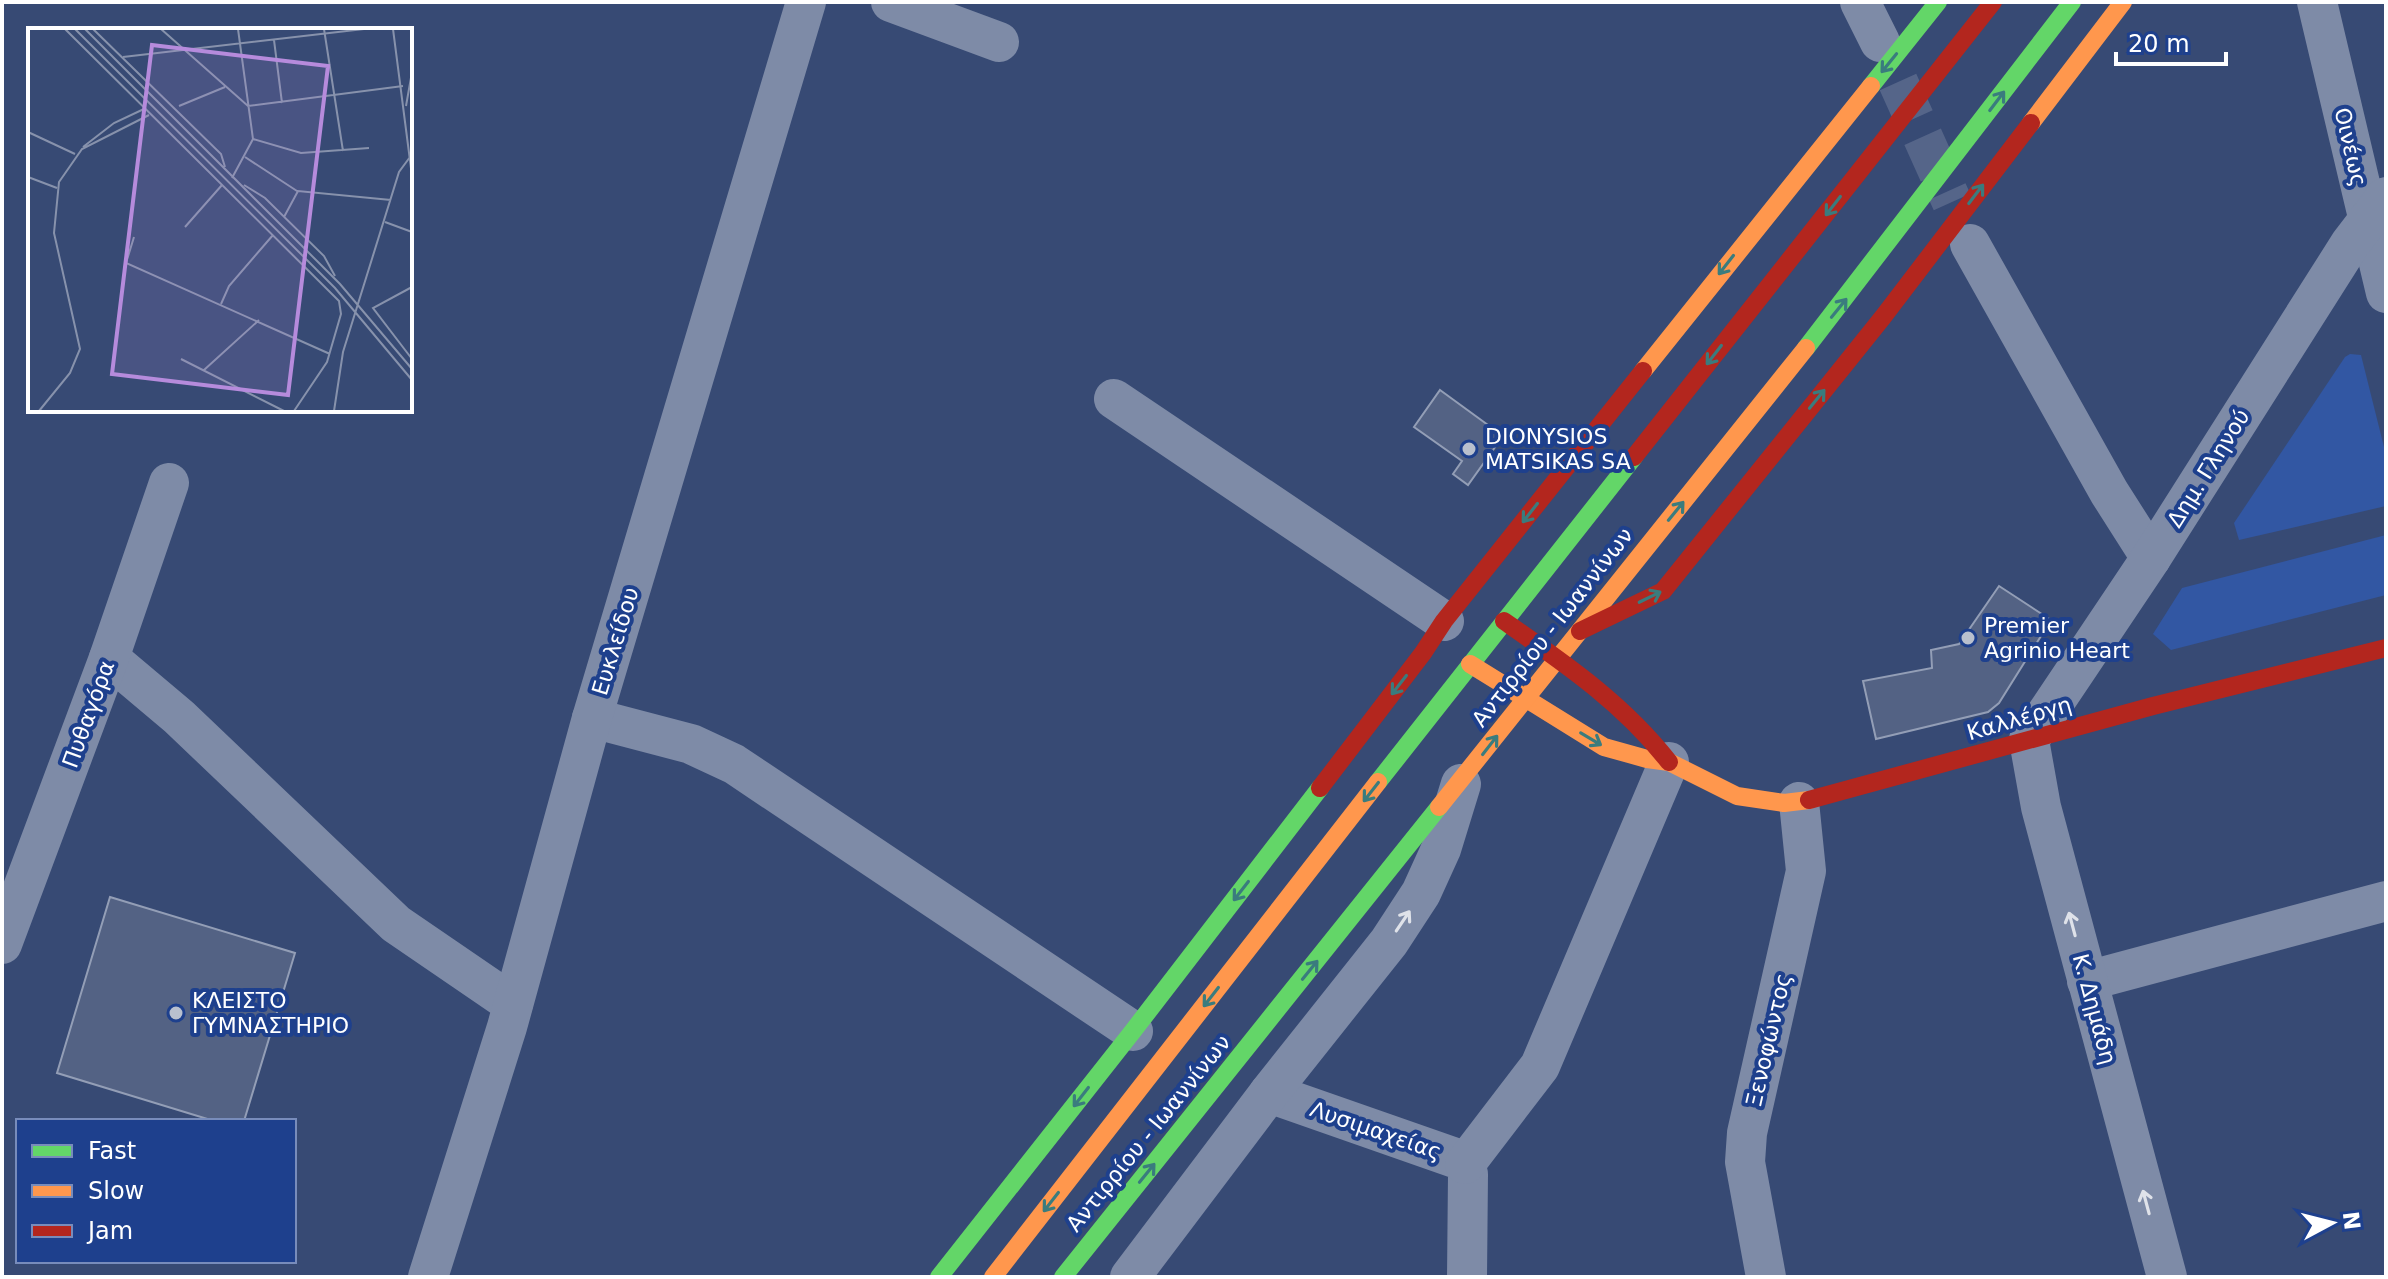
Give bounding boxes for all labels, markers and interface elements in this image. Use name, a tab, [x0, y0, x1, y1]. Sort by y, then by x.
scale bar	[2116, 16, 2226, 66]
inset map	[28, 28, 412, 412]
text: 20 m	[2128, 30, 2190, 58]
one-way arrow	[1881, 52, 1898, 73]
one-way arrow	[1988, 91, 2005, 112]
street label: Οινέως	[2329, 105, 2372, 189]
one-way arrow	[1968, 184, 1985, 205]
one-way arrow	[1824, 195, 1841, 216]
one-way arrow	[1718, 254, 1735, 275]
one-way arrow	[1830, 298, 1847, 319]
one-way arrow	[1706, 344, 1723, 365]
one-way arrow	[1807, 389, 1825, 410]
street label: Δημ. Γληνού	[2162, 405, 2255, 532]
place label: DIONYSIOS MATSIKAS SA	[1485, 424, 1631, 474]
marker: DIONYSIOS MATSIKAS SA	[1460, 440, 1478, 458]
one-way arrow	[1667, 501, 1685, 522]
one-way arrow	[1521, 502, 1538, 523]
street label: Αντιρρίου - Ιωαννίνων	[1467, 523, 1638, 732]
street label: Ευκλείδου	[587, 584, 644, 698]
one-way arrow	[1638, 589, 1662, 604]
place label: Premier Agrinio Heart	[1984, 613, 2130, 663]
marker: Premier Agrinio Heart	[1959, 629, 1977, 647]
street label: Πυθαγόρα	[58, 657, 119, 771]
one-way arrow	[1390, 674, 1408, 695]
street label: Καλλέργη	[1964, 692, 2074, 745]
one-way arrow	[1580, 732, 1603, 748]
one-way arrow	[1481, 735, 1498, 756]
one-way arrow	[1362, 781, 1379, 802]
one-way arrow	[1232, 880, 1249, 901]
one-way arrow	[1395, 911, 1411, 933]
one-way arrow	[2063, 911, 2078, 937]
street label: Κ. Δημάδη	[2068, 951, 2121, 1067]
one-way arrow	[1301, 960, 1319, 981]
street label: Ξενοφώντος	[1741, 971, 1796, 1109]
one-way arrow	[1202, 986, 1220, 1007]
place label: ΚΛΕΙΣΤΟ ΓΥΜΝΑΣΤΗΡΙΟ	[192, 988, 349, 1038]
marker: ΚΛΕΙΣΤΟ ΓΥΜΝΑΣΤΗΡΙΟ	[167, 1004, 185, 1022]
street label: Αντιρρίου - Ιωαννίνων	[1061, 1030, 1235, 1237]
one-way arrow	[1073, 1086, 1091, 1107]
street label: Λυσιμαχείας	[1307, 1096, 1445, 1165]
legend	[16, 1119, 296, 1263]
text: Fast	[88, 1137, 136, 1165]
one-way arrow	[1138, 1163, 1156, 1183]
text: Slow	[88, 1177, 144, 1205]
north arrow	[2292, 1183, 2372, 1263]
one-way arrow	[2138, 1189, 2153, 1215]
one-way arrow	[1043, 1191, 1060, 1212]
text: N	[2338, 1210, 2365, 1231]
text: Jam	[86, 1217, 133, 1245]

